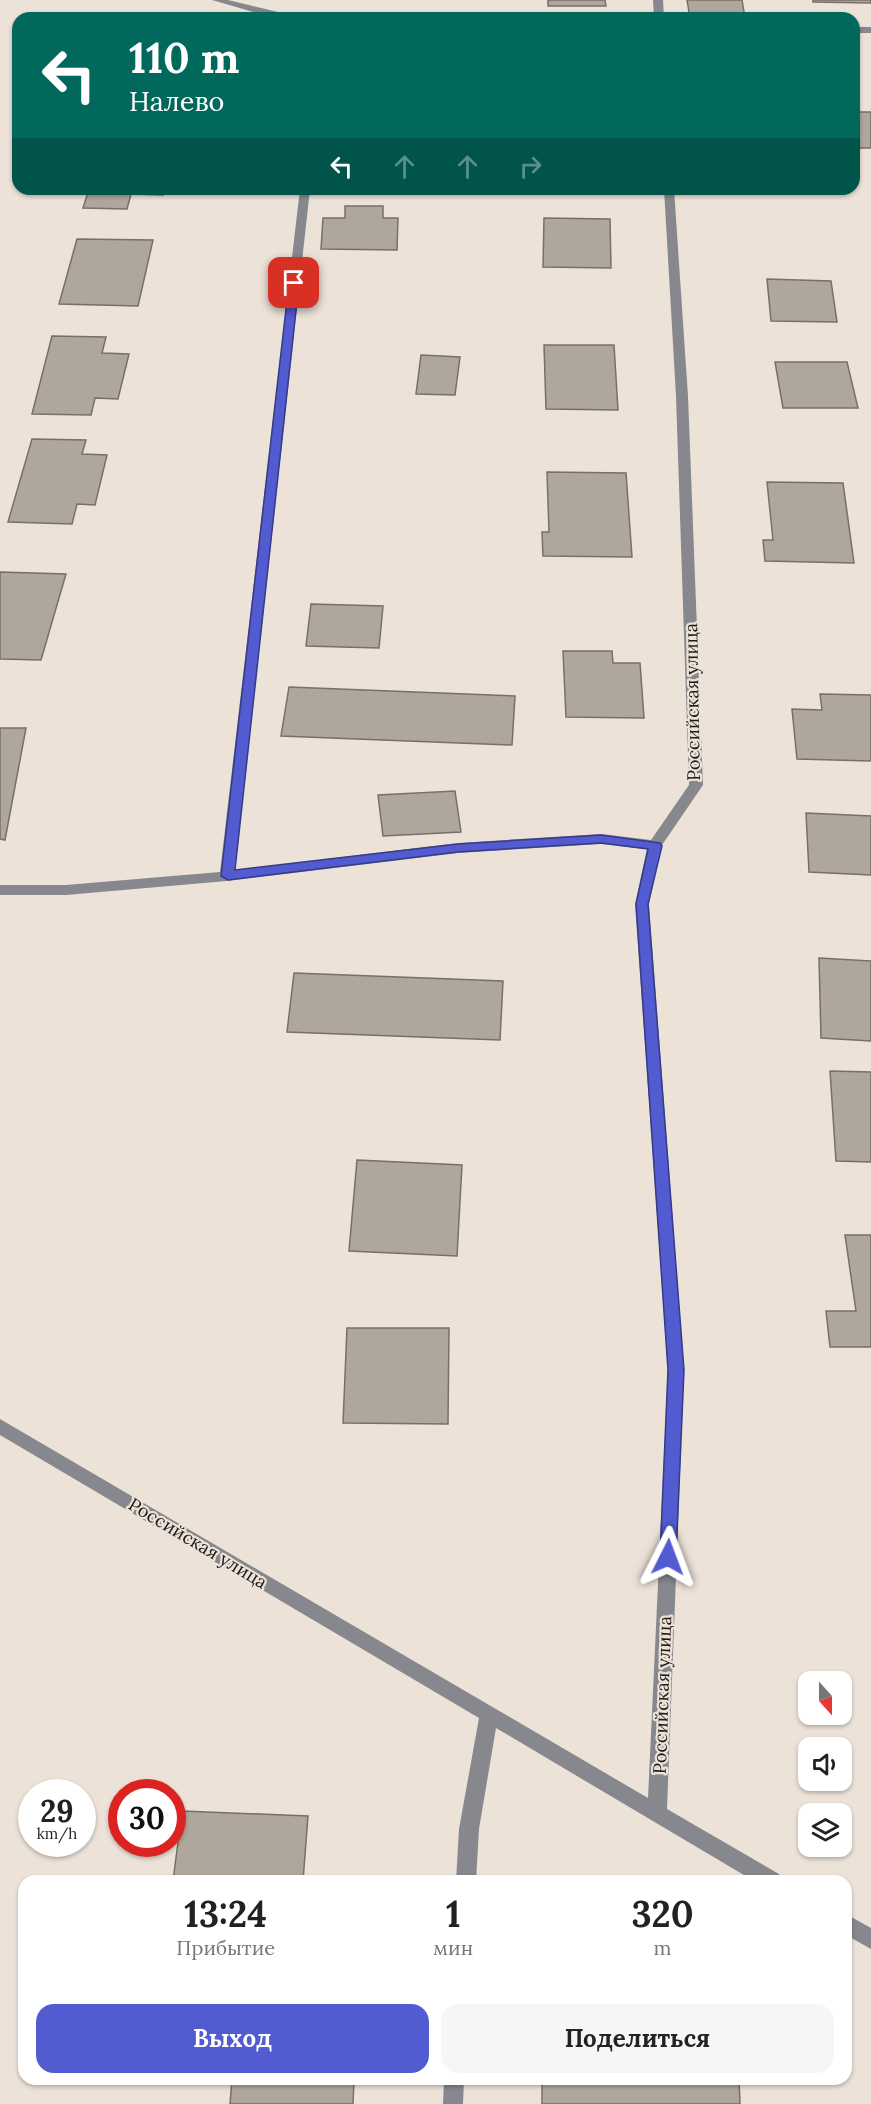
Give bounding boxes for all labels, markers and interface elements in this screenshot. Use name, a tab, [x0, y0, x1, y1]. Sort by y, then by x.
text: 110 m	[129, 31, 240, 85]
icon: left	[30, 36, 108, 114]
text: Налево	[129, 84, 224, 118]
icon: left	[325, 150, 358, 183]
icon: ahead	[388, 150, 421, 183]
icon: ahead	[451, 150, 484, 183]
icon: right	[514, 150, 547, 183]
pin	[268, 257, 319, 308]
icon: arrive	[277, 266, 310, 299]
street label: Российская улица	[679, 623, 705, 781]
street label: Российская улица	[124, 1492, 272, 1594]
position arrow	[636, 1525, 700, 1589]
street label: Российская улица	[648, 1616, 676, 1774]
north arrow	[798, 1671, 852, 1725]
map controls	[798, 1671, 852, 1857]
button: sound	[798, 1737, 852, 1791]
speed limit sign: 30	[108, 1779, 186, 1857]
text: 29	[40, 1792, 74, 1830]
button: layers	[798, 1803, 852, 1857]
text: km/h	[37, 1824, 77, 1843]
text: 13:24	[184, 1891, 267, 1937]
text: 1	[446, 1891, 461, 1937]
text: 320	[631, 1891, 694, 1937]
text: Прибытие	[176, 1935, 275, 1960]
text: мин	[433, 1935, 473, 1960]
text: m	[654, 1935, 671, 1960]
button: Выход	[36, 2004, 429, 2073]
button: Поделиться	[441, 2004, 834, 2073]

